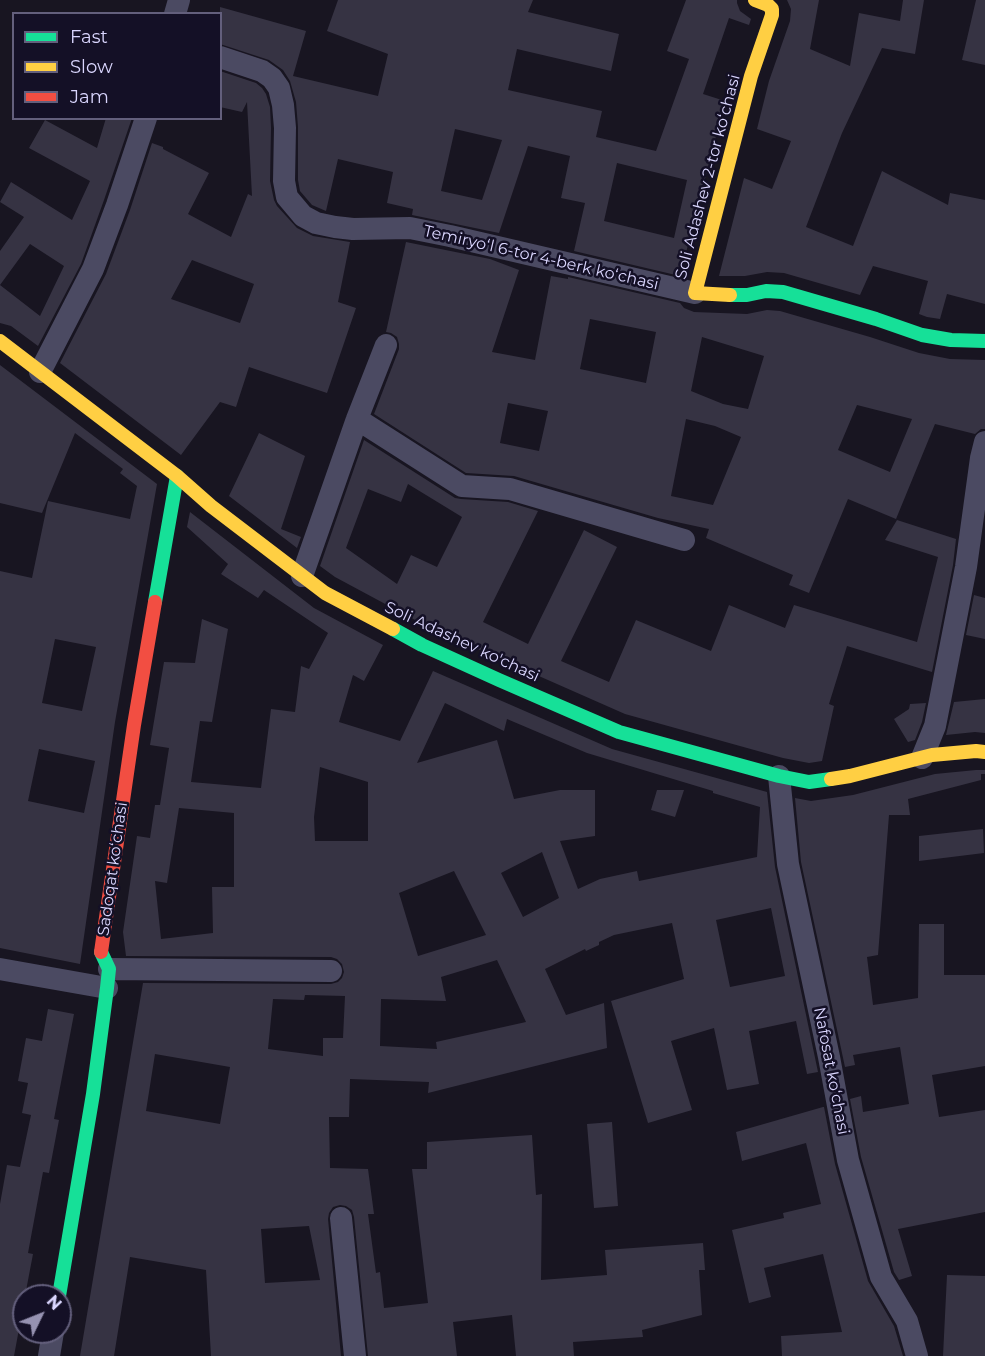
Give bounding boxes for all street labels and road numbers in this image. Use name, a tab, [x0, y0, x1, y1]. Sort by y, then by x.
street label: Soli Adashev 2-tor koʻchasi	[671, 72, 745, 282]
street label: Temiryoʻl 6-tor 4-berk koʻchasi	[422, 222, 660, 294]
street label: Soli Adashev ko'chasi	[382, 598, 542, 686]
street label: Sadoqat koʻchasi	[94, 801, 132, 937]
street label: Nafosat koʻchasi	[809, 1006, 853, 1136]

